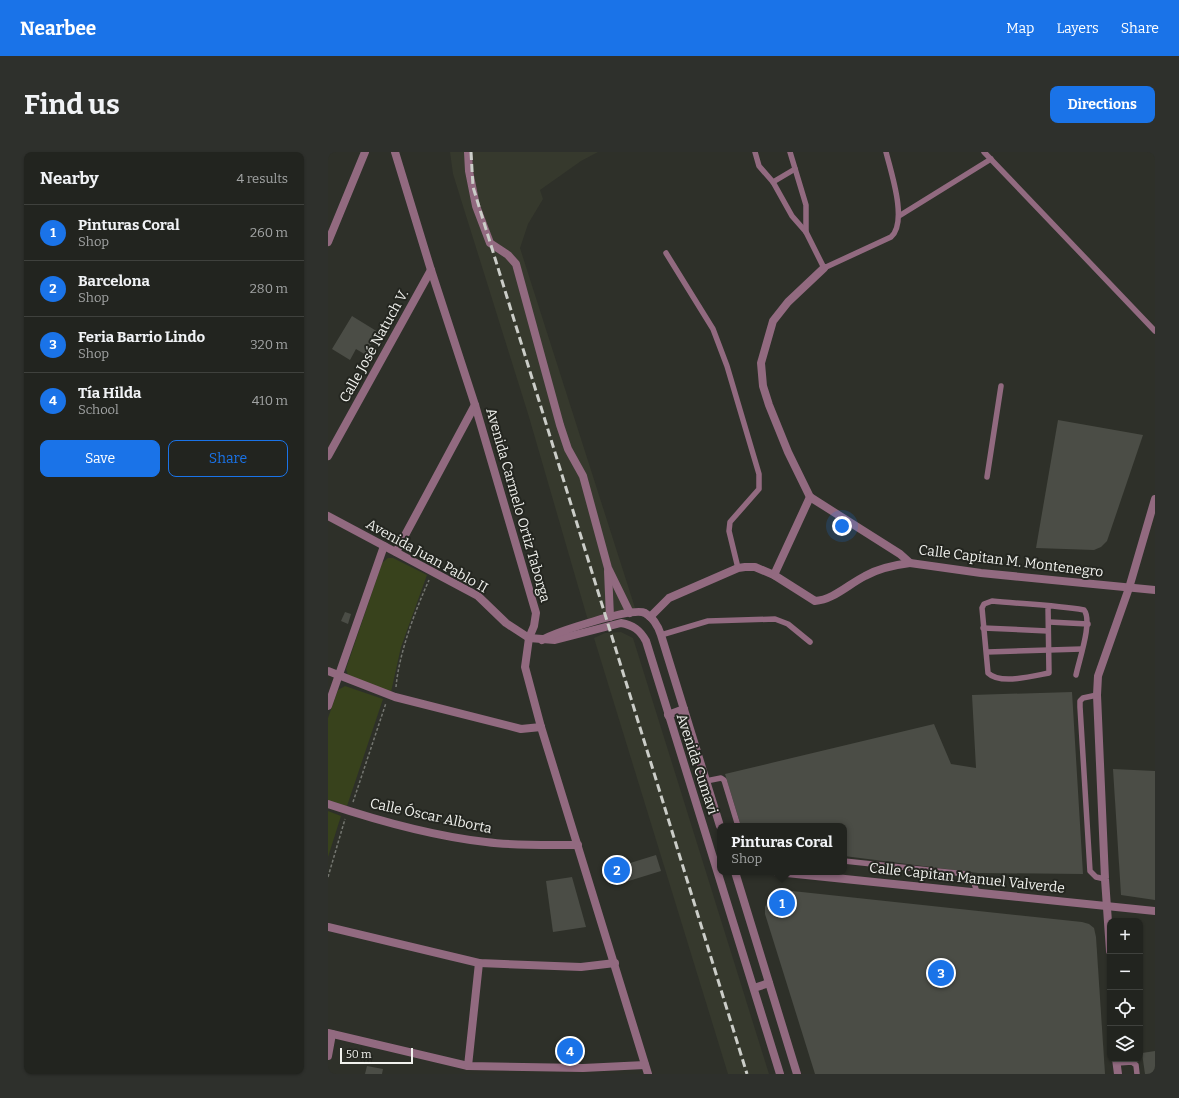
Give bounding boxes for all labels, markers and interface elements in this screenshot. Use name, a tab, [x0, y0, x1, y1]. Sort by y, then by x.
text: Nearbee	[20, 17, 96, 40]
text: Map	[1006, 20, 1034, 37]
text: Layers	[1056, 20, 1099, 37]
text: Share	[1121, 20, 1159, 37]
button: Directions	[1050, 86, 1155, 123]
text: Find us	[24, 88, 120, 121]
text: Nearby	[40, 168, 99, 189]
text: 4 results	[236, 171, 288, 186]
text: Pinturas Coral	[78, 216, 180, 234]
text: 1	[50, 225, 56, 240]
text: 260 m	[250, 225, 288, 240]
text: Shop	[78, 234, 109, 249]
text: Barcelona	[78, 272, 150, 290]
text: 2	[49, 281, 57, 296]
text: 280 m	[250, 281, 288, 296]
street label: Calle José Natuch V.	[336, 287, 412, 405]
text: Shop	[78, 290, 109, 305]
text: Feria Barrio Lindo	[78, 328, 205, 346]
text: 3	[49, 337, 57, 352]
text: 320 m	[250, 337, 288, 352]
text: Shop	[78, 346, 109, 361]
text: Tía Hilda	[78, 384, 141, 402]
text: 4	[49, 393, 57, 408]
text: 410 m	[252, 393, 288, 408]
text: School	[78, 402, 119, 417]
street label: Avenida Carmelo Ortiz Taborga	[482, 406, 554, 605]
button: Save	[40, 440, 160, 477]
button: Share	[168, 440, 288, 477]
street label: Avenida Juan Pablo II	[363, 515, 491, 597]
your location	[832, 516, 852, 536]
street label: Calle Capitan M. Montenegro	[918, 541, 1104, 581]
street label: Avenida Cumavi	[673, 711, 721, 817]
street label: Calle Óscar Alborta	[368, 794, 494, 837]
popup	[717, 823, 847, 875]
text: Pinturas Coral	[731, 833, 833, 851]
text: Shop	[731, 851, 762, 866]
pin: 2	[604, 855, 630, 885]
street label: Calle Capitan Manuel Valverde	[868, 859, 1066, 897]
pin: 1	[769, 888, 795, 918]
map controls	[1107, 918, 1143, 1062]
button: +	[1107, 918, 1143, 954]
button: −	[1107, 954, 1143, 990]
pin: 3	[928, 958, 954, 988]
button: locate	[1107, 990, 1143, 1026]
button: layers	[1107, 1026, 1143, 1062]
pin: 4	[557, 1036, 583, 1066]
scale bar	[340, 1046, 413, 1065]
text: 50 m	[346, 1048, 372, 1061]

